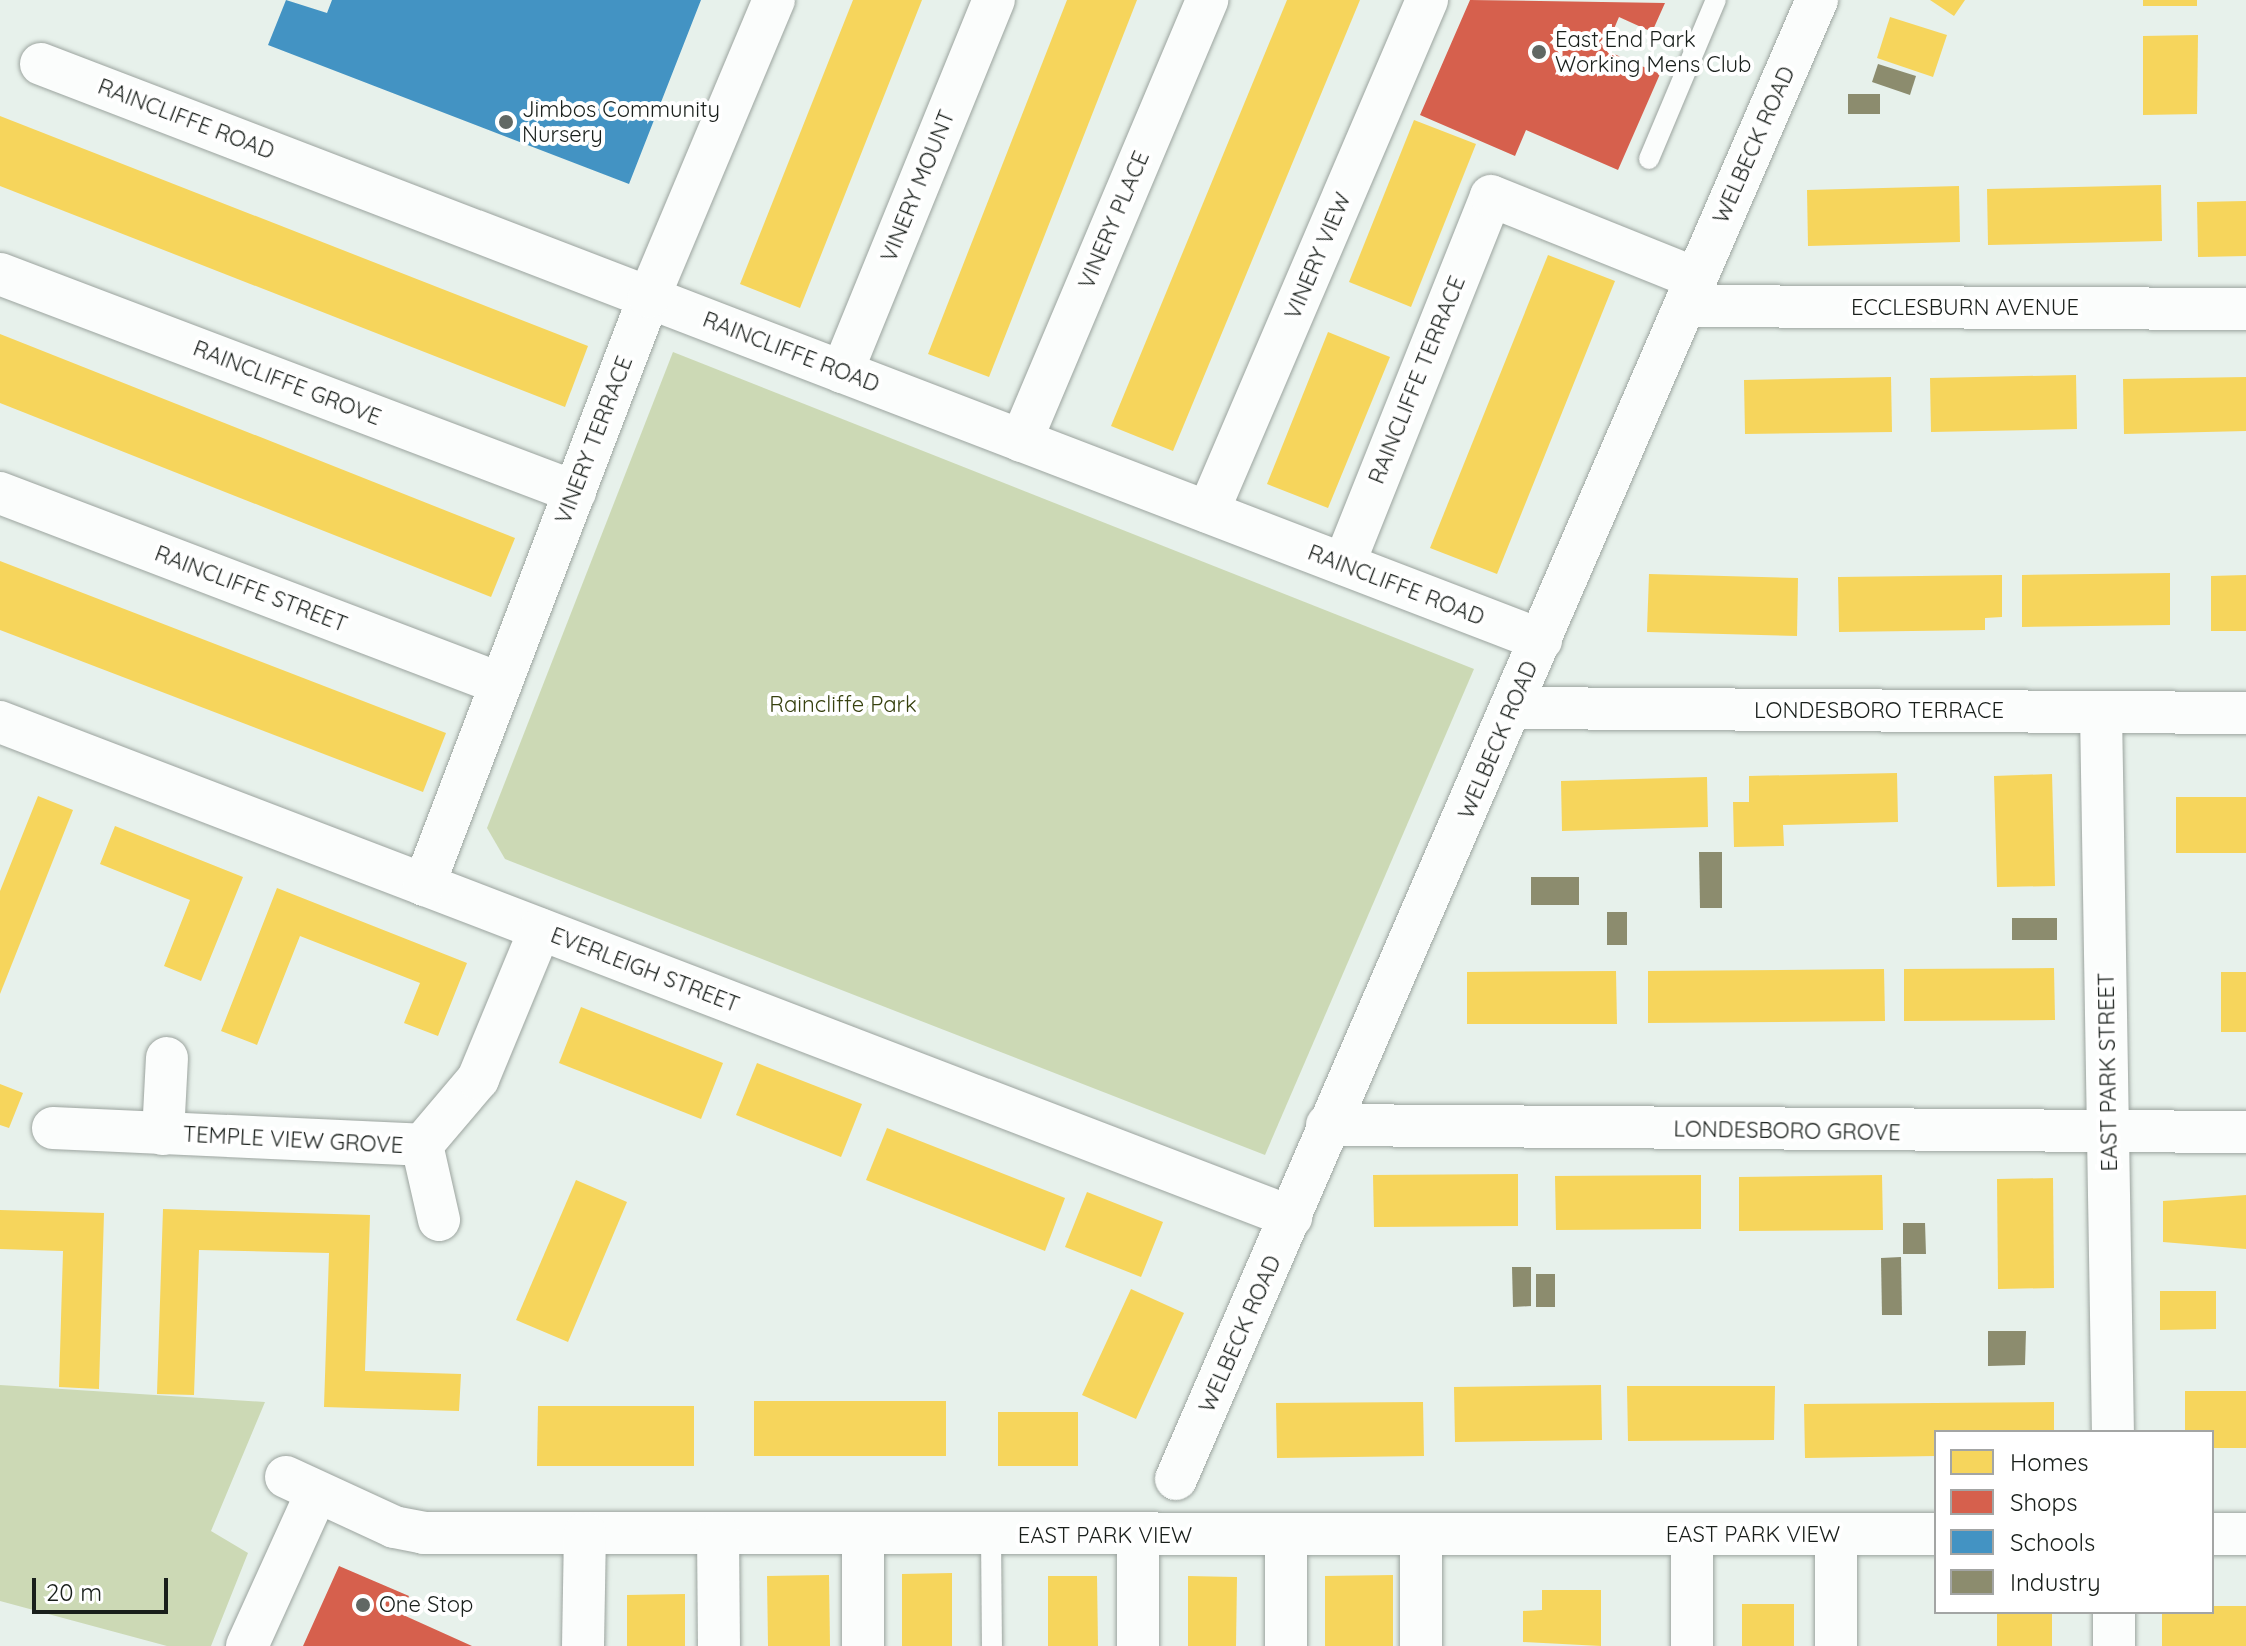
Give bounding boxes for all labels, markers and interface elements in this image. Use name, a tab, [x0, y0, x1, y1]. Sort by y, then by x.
place label: East End Park Working Mens Club	[1555, 26, 1751, 78]
marker: East End Park Working Mens Club	[1530, 43, 1548, 61]
street label: WELBECK ROAD	[1708, 63, 1800, 227]
street label: RAINCLIFFE ROAD	[94, 73, 278, 165]
place label: Jimbos Community Nursery	[522, 96, 720, 148]
street label: VINERY MOUNT	[876, 106, 960, 266]
marker: Jimbos Community Nursery	[497, 113, 515, 131]
street label: VINERY PLACE	[1073, 147, 1155, 293]
street label: VINERY VIEW	[1279, 189, 1357, 323]
street label: RAINCLIFFE TERRACE	[1363, 272, 1471, 488]
street label: ECCLESBURN AVENUE	[1851, 295, 2079, 321]
street label: RAINCLIFFE ROAD	[699, 306, 883, 398]
street label: RAINCLIFFE GROVE	[189, 335, 385, 431]
street label: VINERY TERRACE	[550, 352, 638, 528]
street label: RAINCLIFFE ROAD	[1304, 539, 1488, 631]
street label: RAINCLIFFE STREET	[151, 540, 351, 638]
street label: WELBECK ROAD	[1453, 657, 1543, 823]
park label: Raincliffe Park	[769, 692, 917, 718]
street label: LONDESBORO TERRACE	[1754, 698, 2004, 724]
street label: EVERLEIGH STREET	[547, 922, 743, 1018]
street label: EAST PARK STREET	[2093, 972, 2123, 1172]
street label: LONDESBORO GROVE	[1673, 1116, 1901, 1146]
street label: TEMPLE VIEW GROVE	[182, 1121, 404, 1159]
street label: WELBECK ROAD	[1194, 1252, 1286, 1416]
legend	[1934, 1430, 2214, 1614]
text: Homes	[2010, 1447, 2088, 1477]
text: Shops	[2010, 1487, 2077, 1517]
street label: EAST PARK VIEW	[1666, 1522, 1840, 1548]
street label: EAST PARK VIEW	[1018, 1523, 1192, 1549]
text: Schools	[2010, 1527, 2095, 1557]
scale bar	[36, 1562, 172, 1612]
text: Industry	[2010, 1567, 2101, 1597]
text: 20 m	[46, 1577, 102, 1607]
place label: One Stop	[379, 1592, 473, 1618]
marker: One Stop	[354, 1596, 372, 1614]

